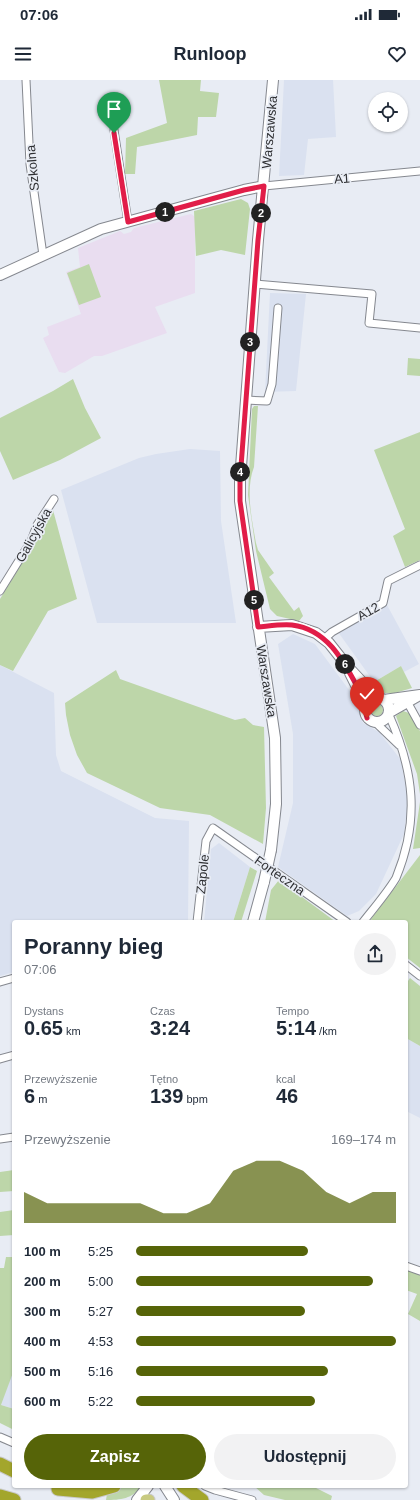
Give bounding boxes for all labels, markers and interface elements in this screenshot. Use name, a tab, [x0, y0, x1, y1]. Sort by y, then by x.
text: 07:06	[20, 6, 58, 23]
icon: menu	[12, 43, 34, 65]
icon: heart	[386, 43, 408, 65]
text: Runloop	[174, 44, 246, 64]
pin	[97, 92, 131, 133]
map controls	[368, 92, 408, 132]
button: locate	[368, 92, 408, 132]
street label: Warszawska	[259, 94, 280, 169]
icon: arrive	[103, 98, 125, 120]
street label: Szkolna	[23, 143, 42, 192]
street label: A1	[334, 170, 350, 187]
pin: 1	[155, 202, 175, 222]
pin: 2	[251, 203, 271, 223]
text: 1	[162, 206, 168, 218]
text: 2	[258, 207, 264, 219]
pin: 3	[240, 332, 260, 352]
text: 3	[247, 336, 253, 348]
pin: 4	[230, 462, 250, 482]
text: 4	[237, 466, 243, 478]
street label: Galicyjska	[13, 505, 55, 565]
pin: 5	[244, 590, 264, 610]
text: 5	[251, 594, 257, 606]
street label: A12	[354, 599, 382, 624]
street label: Warszawska	[253, 644, 280, 719]
pin: 6	[335, 654, 355, 674]
text: 6	[342, 658, 348, 670]
pin	[350, 677, 384, 718]
icon: check	[356, 683, 378, 705]
street label: Forteczna	[252, 853, 308, 899]
street label: Zapole	[193, 854, 212, 895]
button: share	[354, 933, 396, 975]
text: Poranny bieg	[24, 934, 163, 959]
text: 07:06	[24, 962, 57, 977]
text: Dystans	[24, 1005, 64, 1017]
text: Czas	[150, 1005, 175, 1017]
text: Tempo	[276, 1005, 309, 1017]
text: 0.65	[24, 1017, 63, 1039]
text: 3:24	[150, 1017, 190, 1039]
text: 5:14	[276, 1017, 316, 1039]
text: km	[63, 1025, 81, 1037]
text: /km	[316, 1025, 337, 1037]
text: Przewyższenie	[24, 1073, 97, 1085]
text: Tętno	[150, 1073, 178, 1085]
text: kcal	[276, 1073, 296, 1085]
text: 6	[24, 1085, 35, 1107]
text: 139	[150, 1085, 183, 1107]
text: 46	[276, 1085, 298, 1107]
text: m	[35, 1093, 47, 1105]
text: bpm	[183, 1093, 208, 1105]
text: Przewyższenie	[24, 1132, 111, 1147]
text: 169–174 m	[331, 1132, 396, 1147]
text: 100 m	[24, 1244, 61, 1259]
text: 5:25	[88, 1244, 113, 1259]
text: 200 m	[24, 1274, 61, 1289]
text: 5:00	[88, 1274, 113, 1289]
text: 300 m	[24, 1304, 61, 1319]
text: 5:27	[88, 1304, 113, 1319]
text: 400 m	[24, 1334, 61, 1349]
text: 4:53	[88, 1334, 113, 1349]
text: 500 m	[24, 1364, 61, 1379]
text: 5:16	[88, 1364, 113, 1379]
text: 600 m	[24, 1394, 61, 1409]
text: 5:22	[88, 1394, 113, 1409]
button: Zapisz	[24, 1434, 206, 1480]
button: Udostępnij	[214, 1434, 396, 1480]

